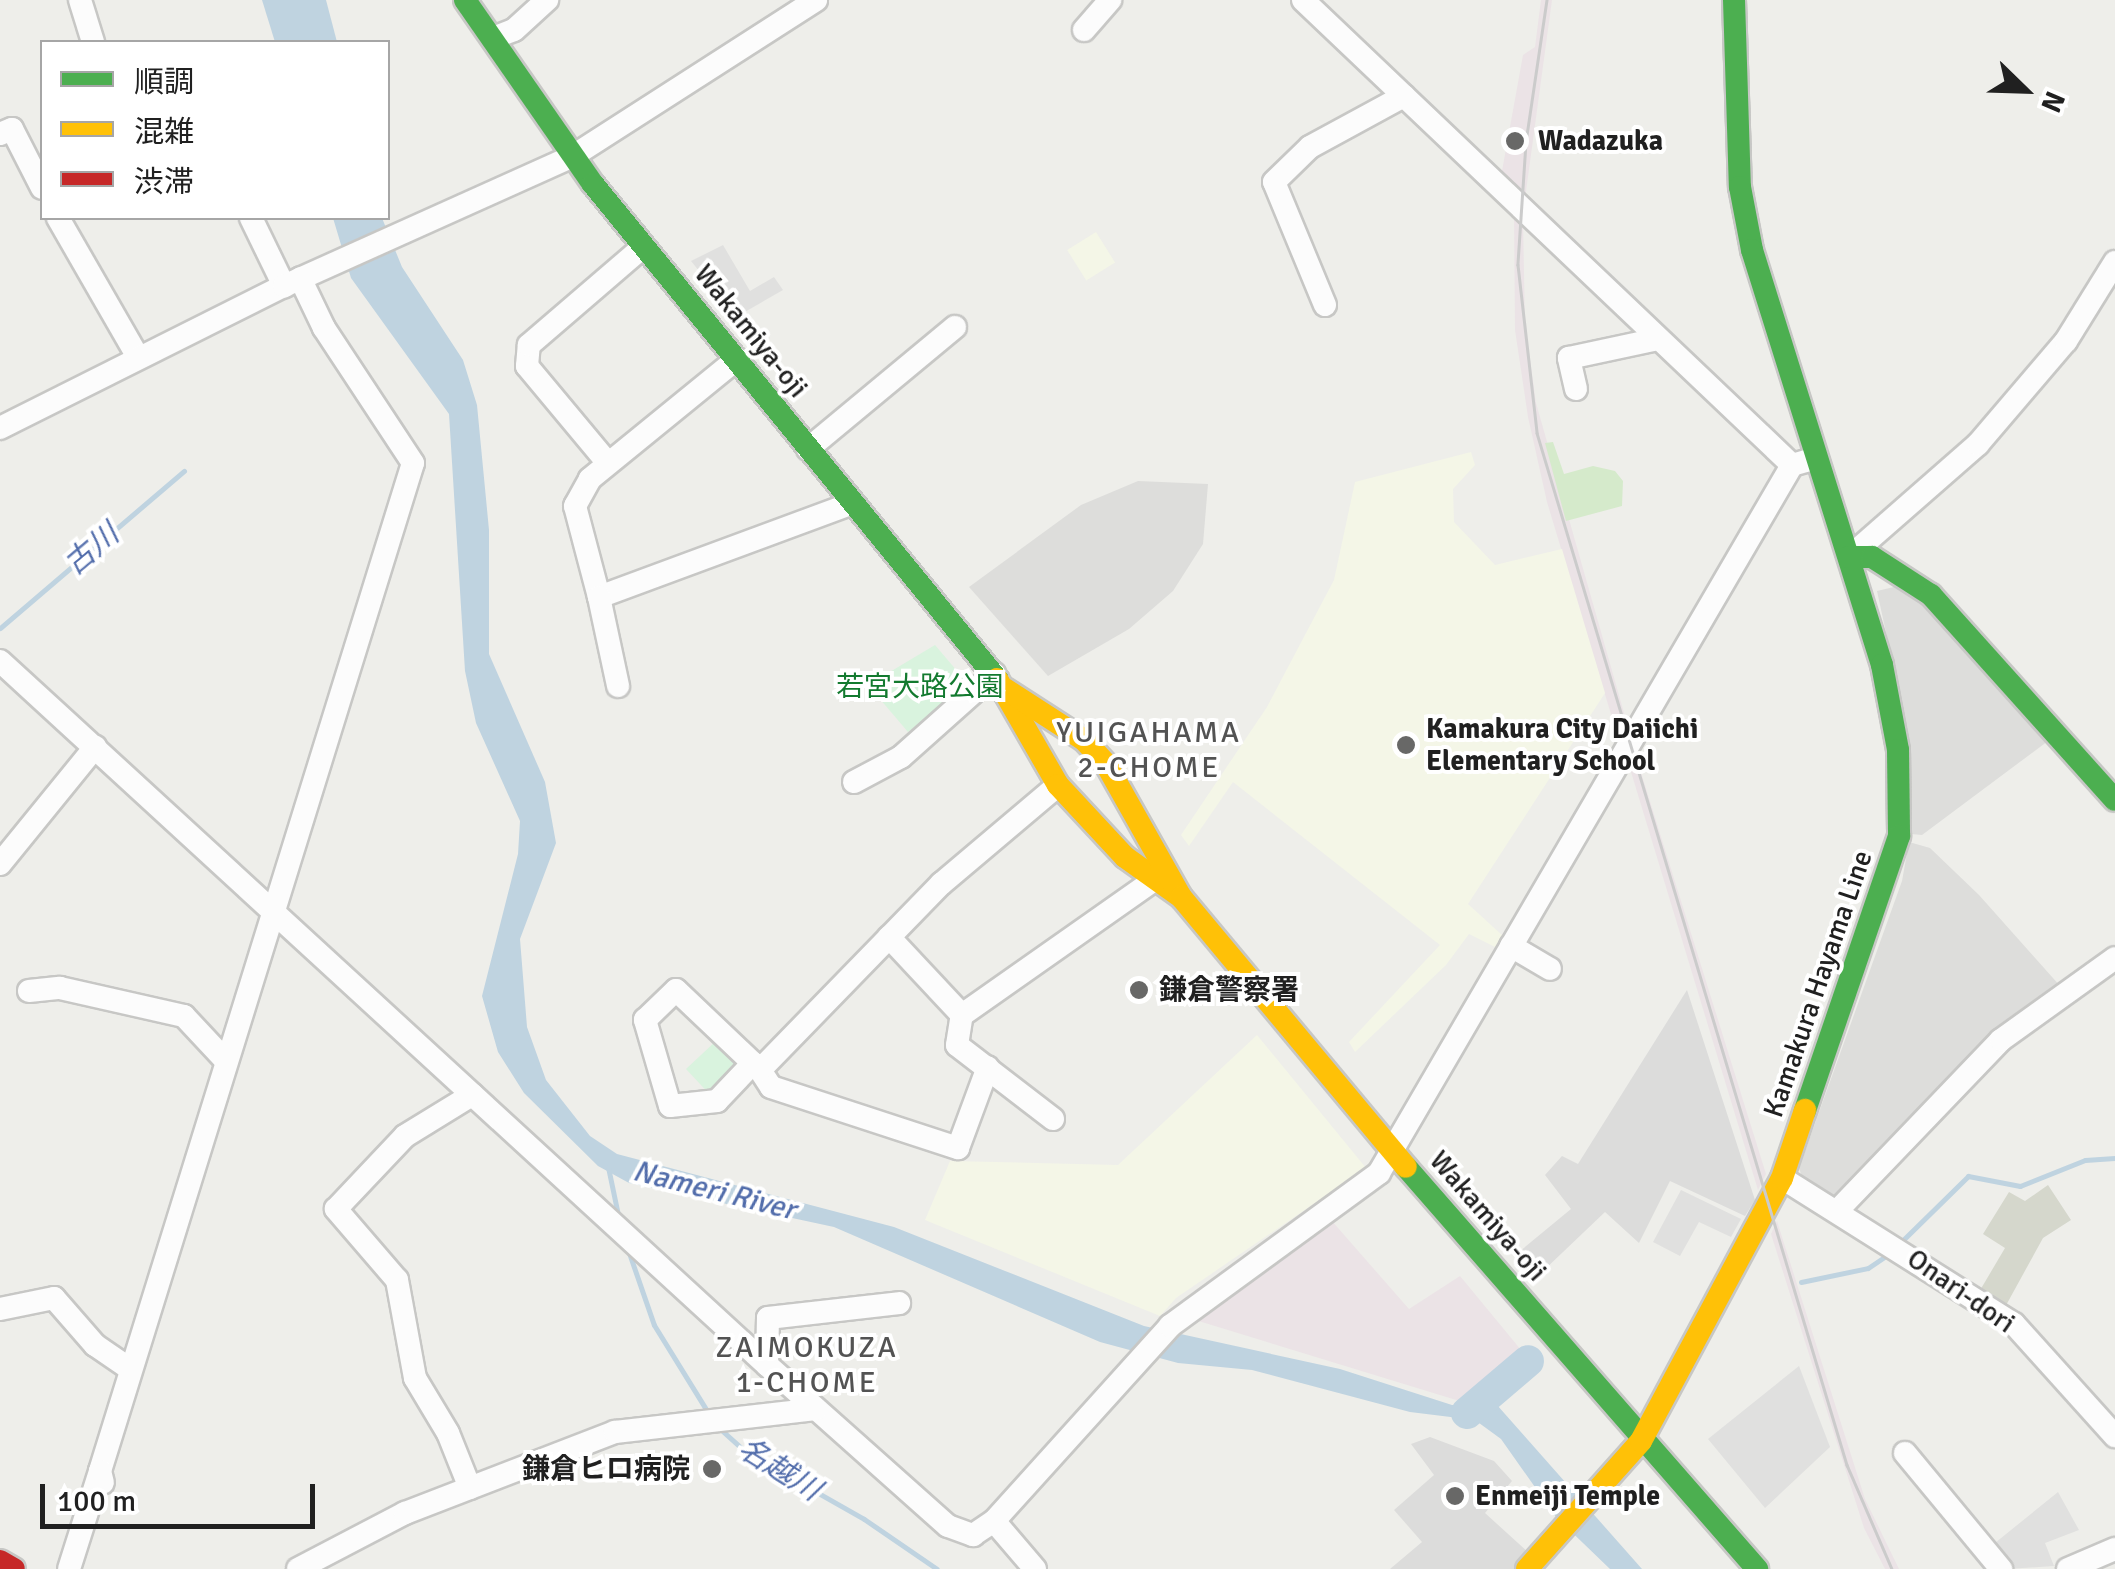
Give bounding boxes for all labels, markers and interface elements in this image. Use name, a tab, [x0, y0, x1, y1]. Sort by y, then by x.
legend	[40, 40, 390, 220]
north arrow	[1975, 40, 2075, 140]
text: 順調	[134, 64, 194, 101]
text: N	[2033, 86, 2072, 117]
text: 混雑	[134, 114, 194, 151]
place label: Wadazuka	[1538, 124, 1663, 158]
marker: Wadazuka	[1502, 128, 1528, 154]
text: 渋滞	[134, 164, 194, 201]
street label: Wakamiya-oji	[687, 258, 815, 404]
water label: 古川	[57, 517, 127, 583]
park label: 若宮大路公園	[836, 670, 1004, 704]
place label: Kamakura City Daiichi Elementary School	[1426, 712, 1698, 778]
district label: YUIGAHAMA 2-CHOME	[1056, 715, 1242, 786]
marker: Kamakura City Daiichi Elementary School	[1395, 734, 1417, 756]
street label: Kamakura Hayama Line	[1757, 846, 1879, 1122]
place label: 鎌倉警察署	[1159, 973, 1299, 1007]
marker: 鎌倉警察署	[1128, 979, 1150, 1001]
street label: Wakamiya-oji	[1422, 1144, 1554, 1288]
water label: Nameri River	[629, 1153, 799, 1229]
street label: Onari-dori	[1901, 1242, 2021, 1340]
district label: ZAIMOKUZA 1-CHOME	[716, 1330, 898, 1400]
water label: 名越川	[731, 1431, 827, 1509]
place label: 鎌倉ヒロ病院	[522, 1452, 690, 1486]
marker: 鎌倉ヒロ病院	[699, 1456, 725, 1482]
scale bar	[45, 1464, 320, 1526]
place label: Enmeiji Temple	[1475, 1479, 1660, 1513]
text: 100 m	[57, 1483, 136, 1520]
marker: Enmeiji Temple	[1444, 1485, 1466, 1507]

